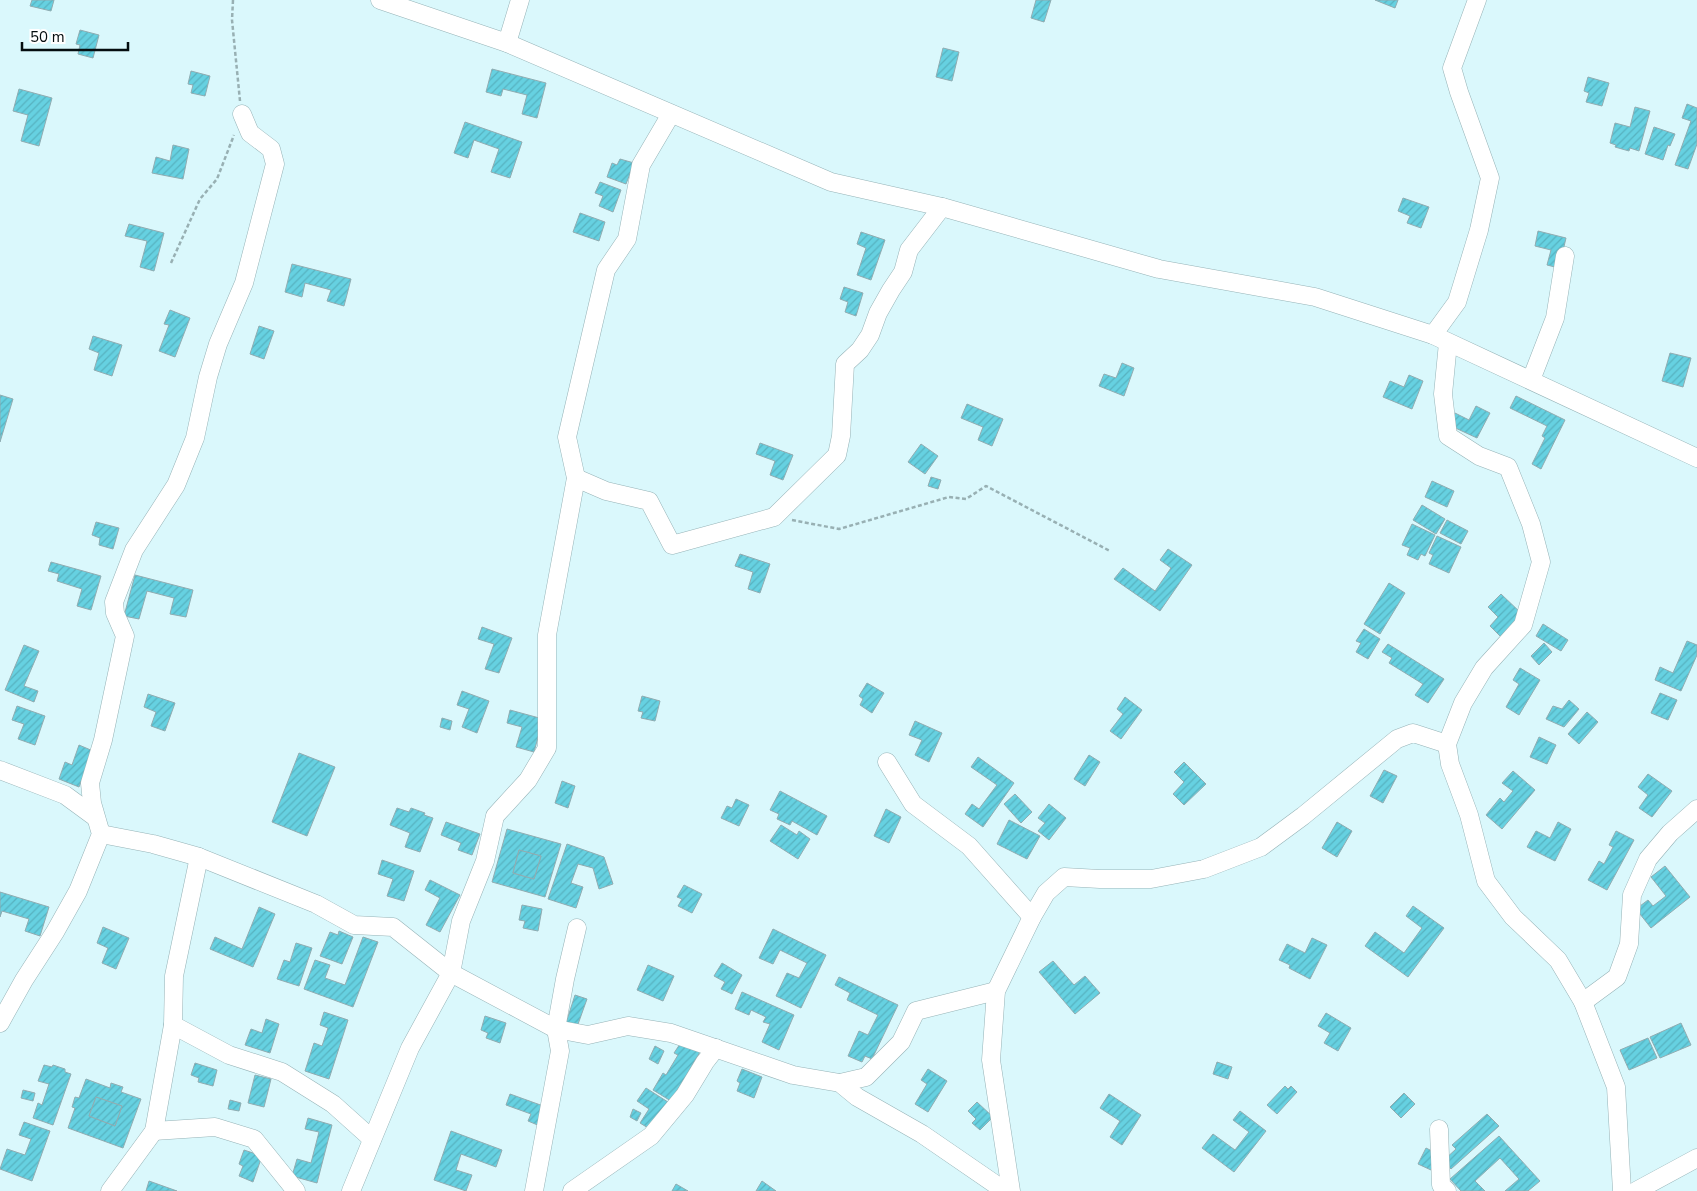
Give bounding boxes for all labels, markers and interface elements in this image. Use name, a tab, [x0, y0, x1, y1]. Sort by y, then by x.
scale bar	[22, 20, 129, 52]
text: 50 m	[30, 27, 65, 47]

